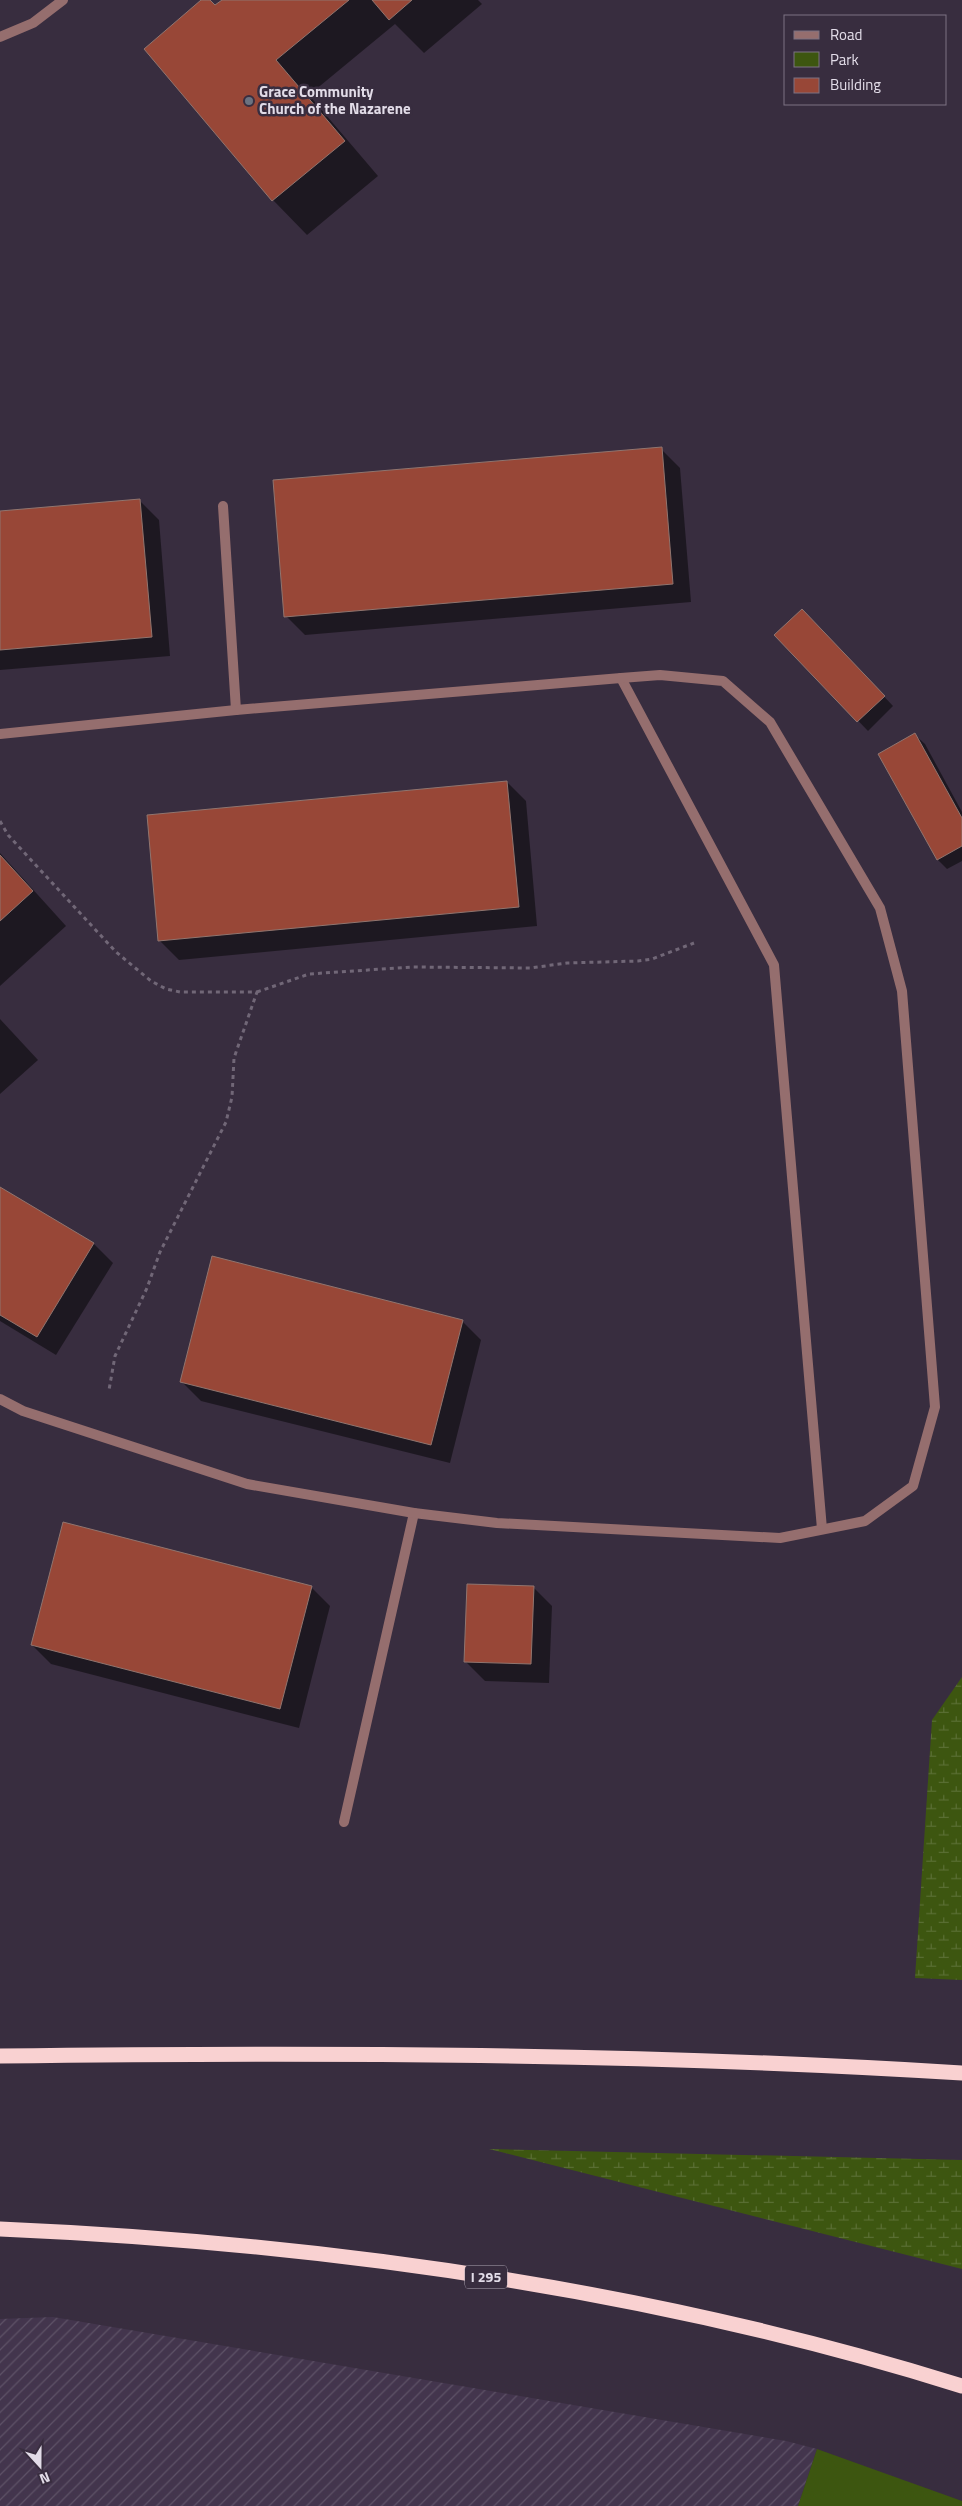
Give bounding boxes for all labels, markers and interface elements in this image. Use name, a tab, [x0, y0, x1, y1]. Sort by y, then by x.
legend	[784, 15, 947, 105]
text: Road	[830, 23, 862, 46]
text: Park	[830, 48, 859, 71]
text: Building	[830, 73, 881, 96]
place label: Grace Community Church of the Nazarene	[259, 80, 411, 120]
marker: Grace Community Church of the Nazarene	[243, 95, 255, 107]
road number: I 295	[465, 2266, 507, 2288]
north arrow	[15, 2441, 65, 2491]
text: N	[37, 2467, 53, 2490]

